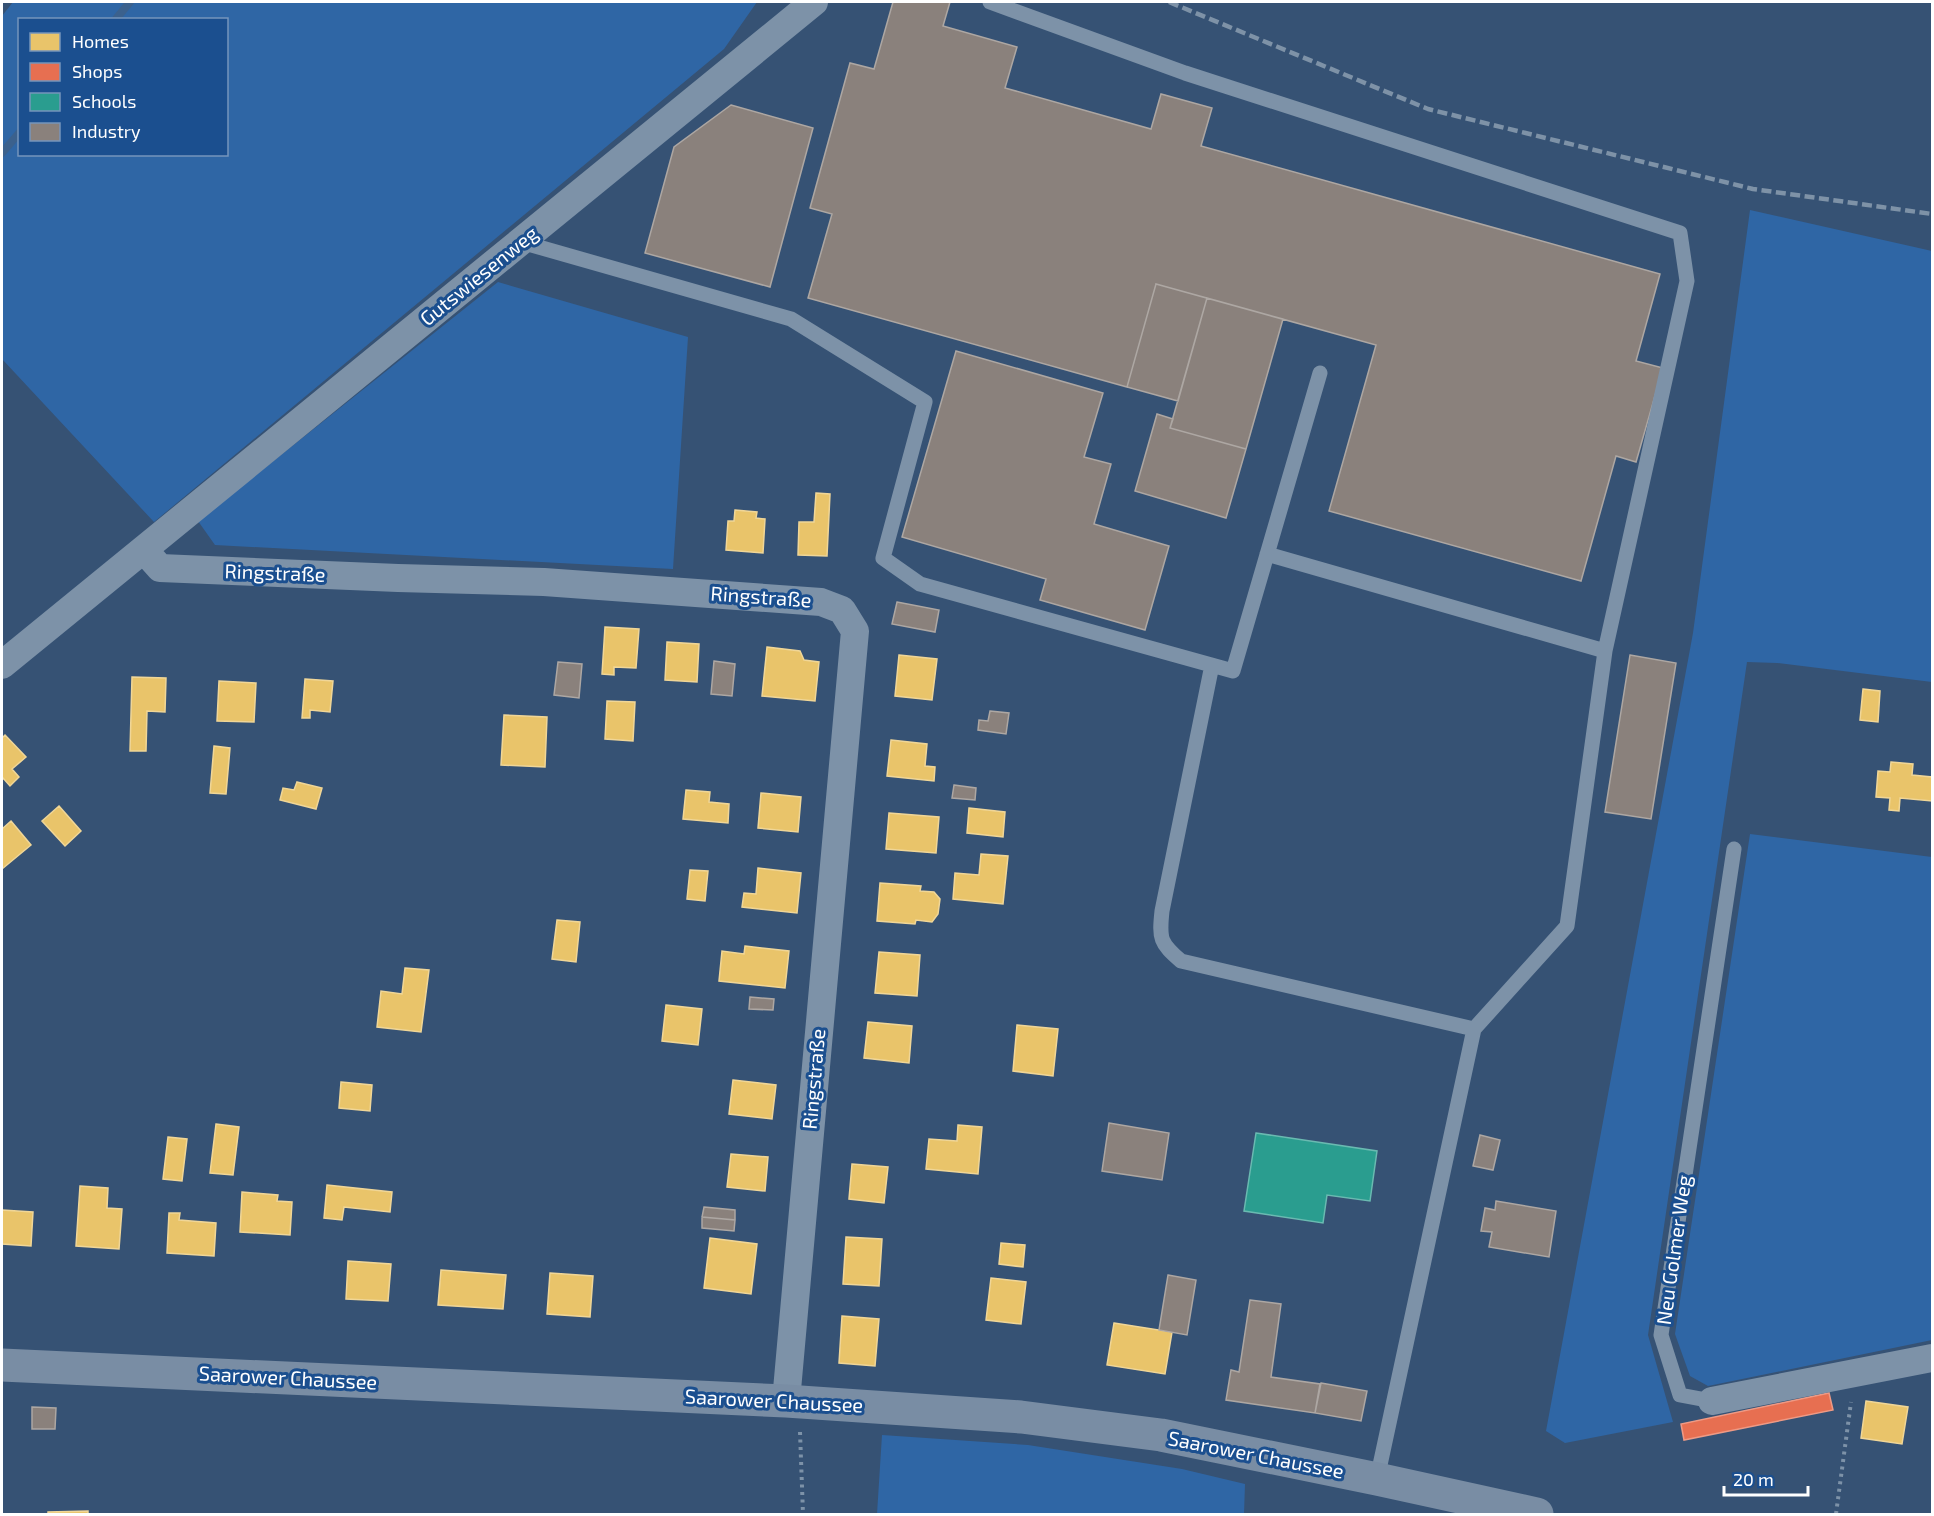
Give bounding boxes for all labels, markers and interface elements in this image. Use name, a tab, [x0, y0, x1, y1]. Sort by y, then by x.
legend	[18, 18, 228, 156]
text: Homes	[72, 30, 129, 52]
text: Shops	[72, 60, 122, 82]
text: Schools	[72, 90, 136, 112]
text: Industry	[72, 120, 141, 142]
street label: Gutswiesenweg	[415, 220, 542, 330]
street label: Ringstraße	[224, 558, 326, 586]
street label: Ringstraße	[710, 581, 812, 612]
street label: Ringstraße	[797, 1027, 829, 1130]
street label: Neu Golmer Weg	[1651, 1173, 1695, 1326]
street label: Saarower Chaussee	[198, 1360, 378, 1394]
street label: Saarower Chaussee	[684, 1383, 864, 1417]
street label: Saarower Chaussee	[1166, 1425, 1346, 1483]
scale bar	[1724, 1459, 1808, 1497]
text: 20 m	[1733, 1468, 1774, 1490]

